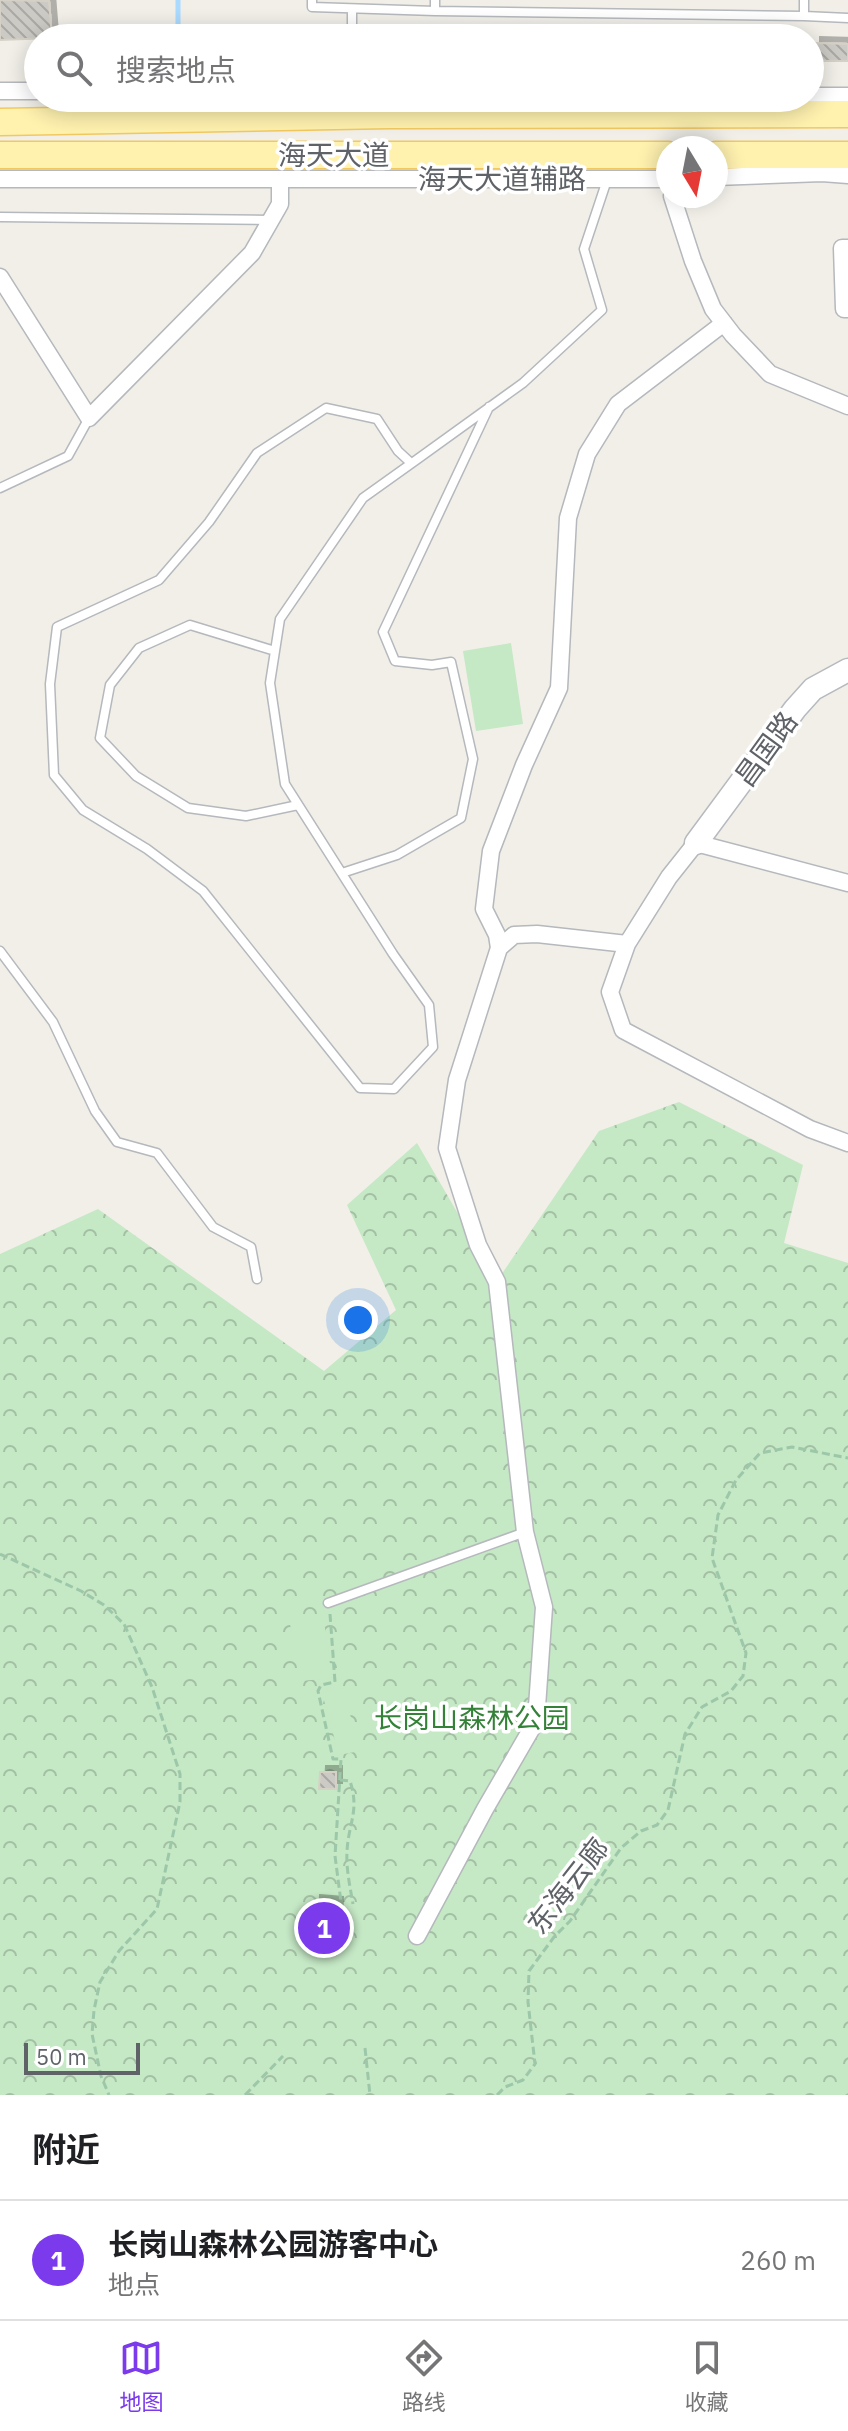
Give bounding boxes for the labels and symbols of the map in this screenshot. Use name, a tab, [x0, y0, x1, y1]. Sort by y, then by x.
street label: 海天大道	[278, 136, 390, 173]
north arrow	[656, 136, 728, 208]
street label: 海天大道辅路	[418, 160, 586, 197]
street label: 昌国路	[726, 704, 805, 794]
your location	[338, 1300, 378, 1340]
park label: 长岗山森林公园	[374, 1699, 570, 1736]
street label: 东海云廊	[519, 1830, 617, 1941]
pin: 1	[298, 1898, 350, 1958]
scale bar	[24, 2039, 140, 2075]

